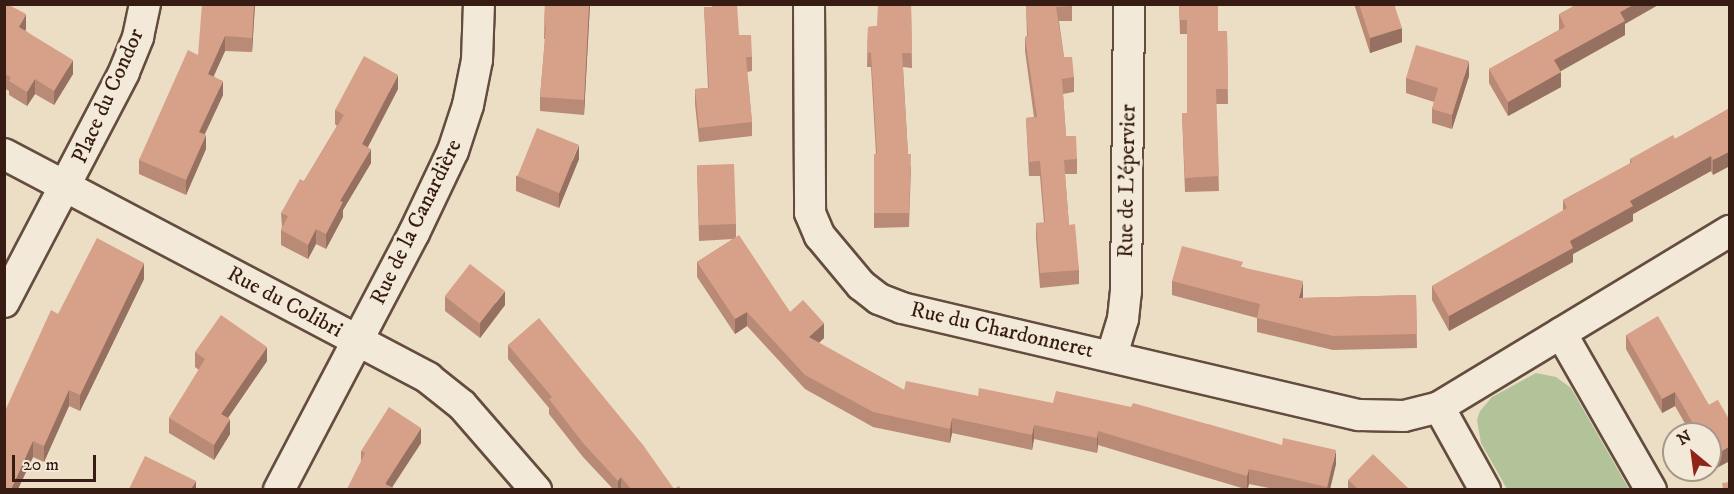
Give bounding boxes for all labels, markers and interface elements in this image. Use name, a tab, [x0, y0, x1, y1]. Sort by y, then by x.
street label: Place du Condor	[66, 24, 150, 168]
street label: Rue de L'épervier	[1112, 104, 1142, 258]
street label: Rue de la Canardière	[365, 135, 467, 309]
street label: Rue du Colibri	[223, 261, 347, 343]
street label: Rue du Chardonneret	[908, 296, 1096, 364]
north arrow	[1662, 422, 1722, 482]
text: N	[1674, 426, 1695, 450]
scale bar	[15, 443, 99, 481]
text: 20 m	[23, 454, 59, 476]

